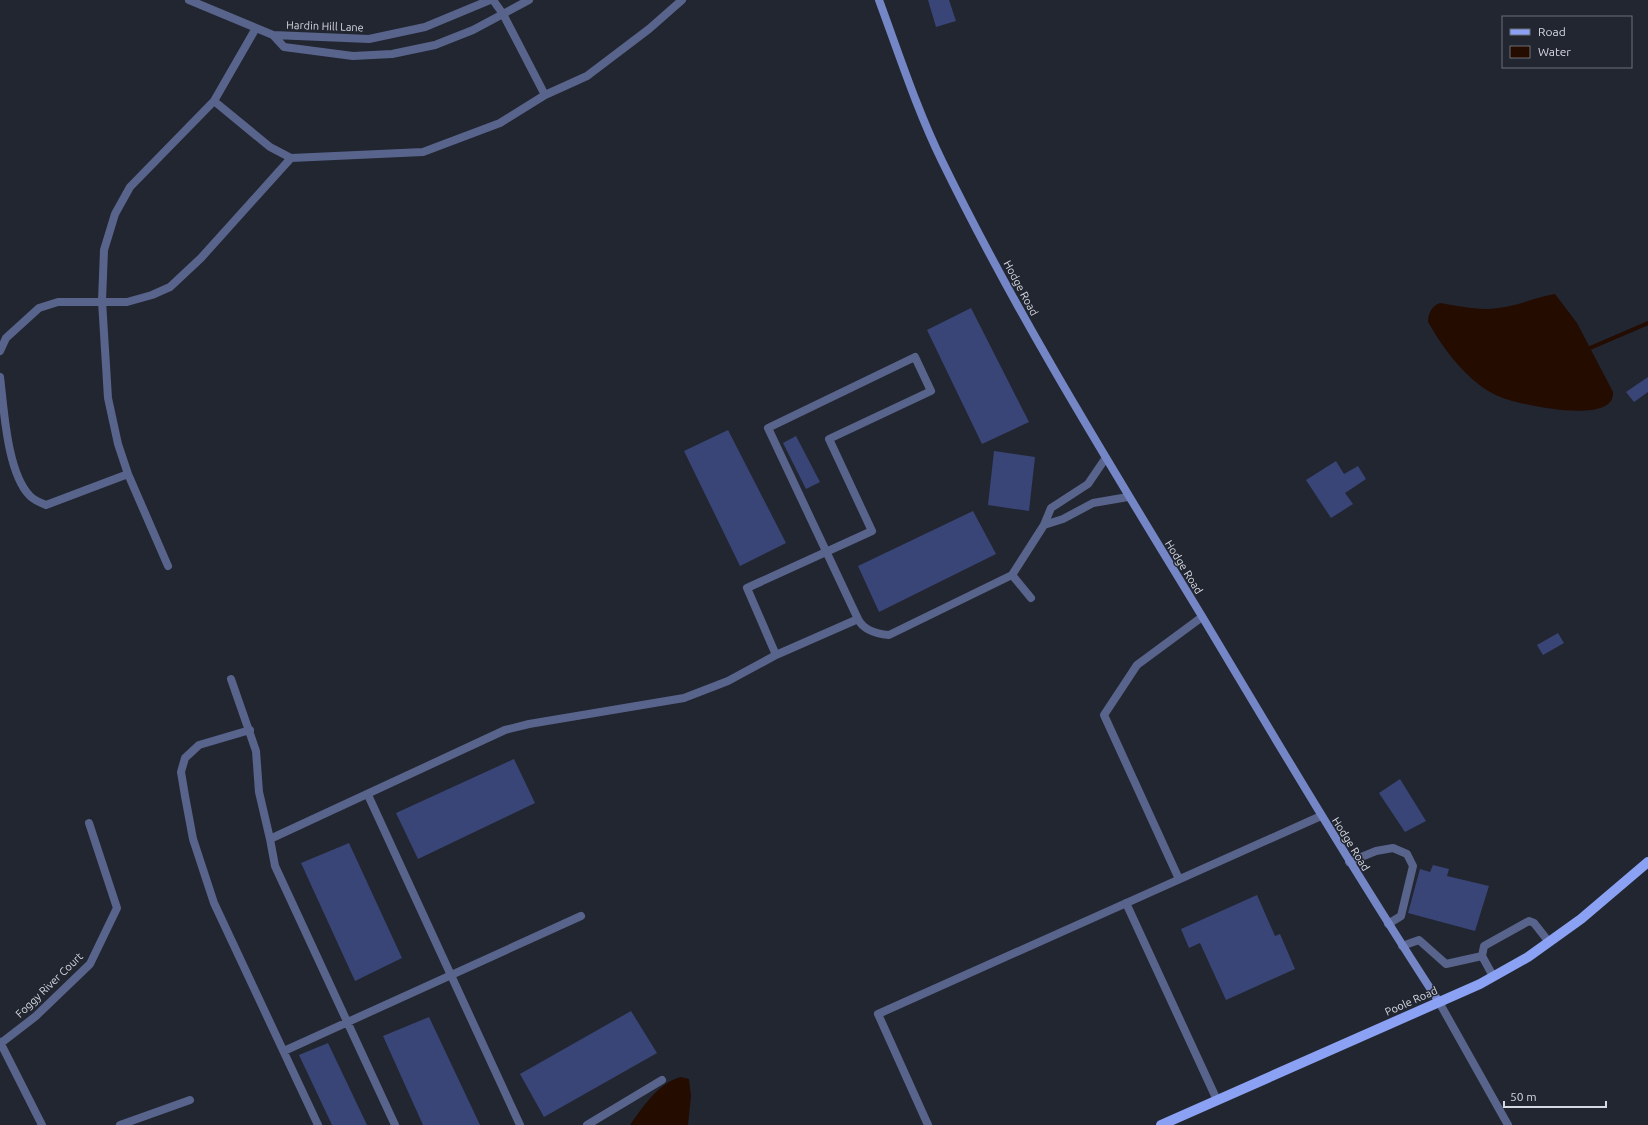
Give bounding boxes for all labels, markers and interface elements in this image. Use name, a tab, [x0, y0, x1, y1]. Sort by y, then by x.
legend	[1502, 16, 1632, 68]
street label: Hardin Hill Lane	[286, 19, 364, 33]
text: Road	[1538, 25, 1566, 38]
text: Water	[1538, 45, 1571, 58]
street label: Hodge Road	[1001, 258, 1041, 318]
street label: Hodge Road	[1163, 538, 1205, 596]
street label: Hodge Road	[1330, 815, 1372, 873]
street label: Foggy River Court	[13, 950, 85, 1020]
street label: Poole Road	[1383, 984, 1439, 1018]
scale bar	[1504, 1083, 1606, 1109]
text: 50 m	[1510, 1090, 1537, 1103]

